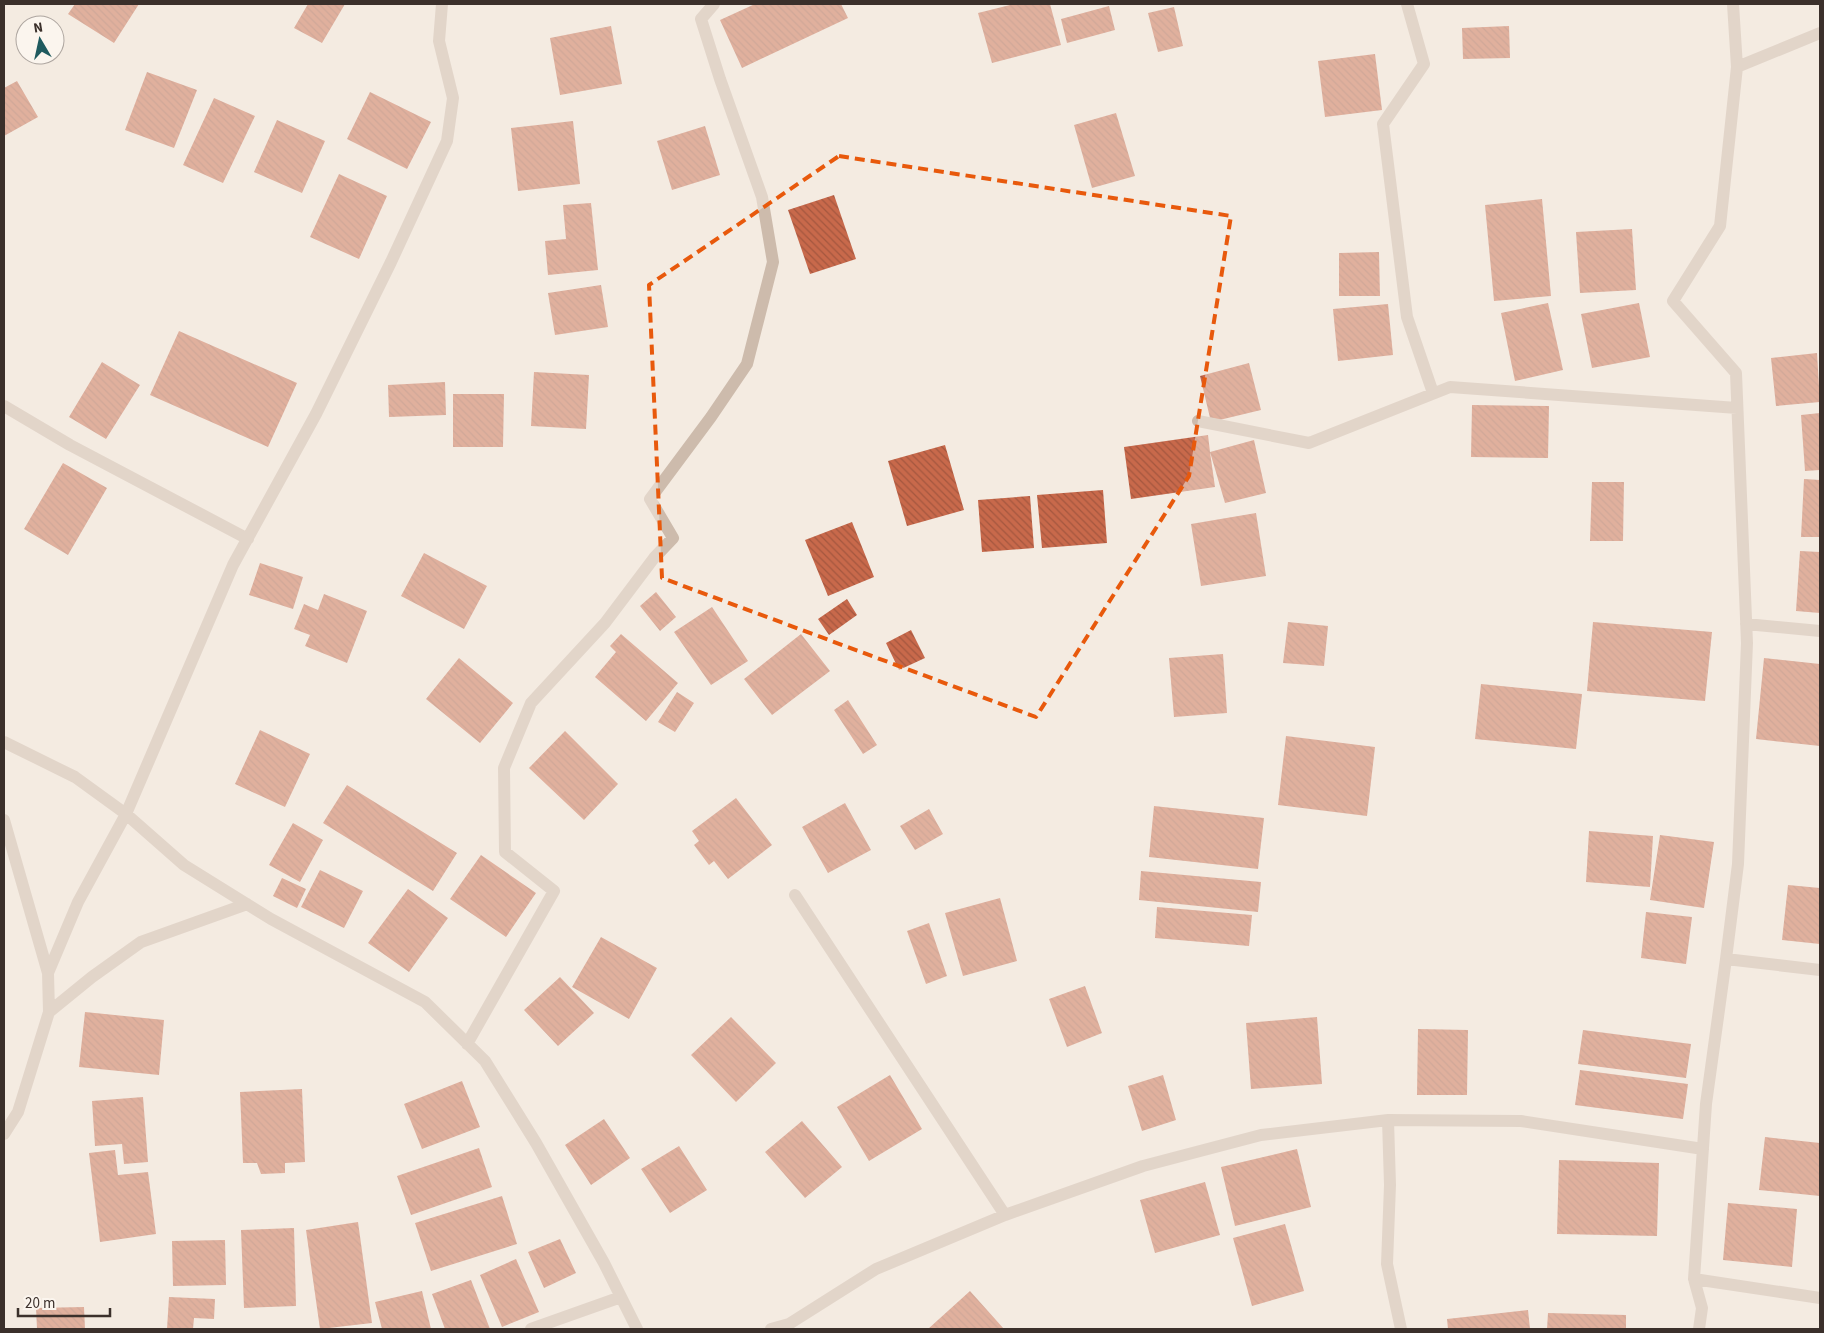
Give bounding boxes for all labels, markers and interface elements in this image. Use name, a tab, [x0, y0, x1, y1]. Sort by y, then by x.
north arrow	[15, 15, 65, 65]
text: N	[32, 18, 44, 39]
scale bar	[18, 1286, 110, 1318]
text: 20 m	[25, 1293, 55, 1314]

